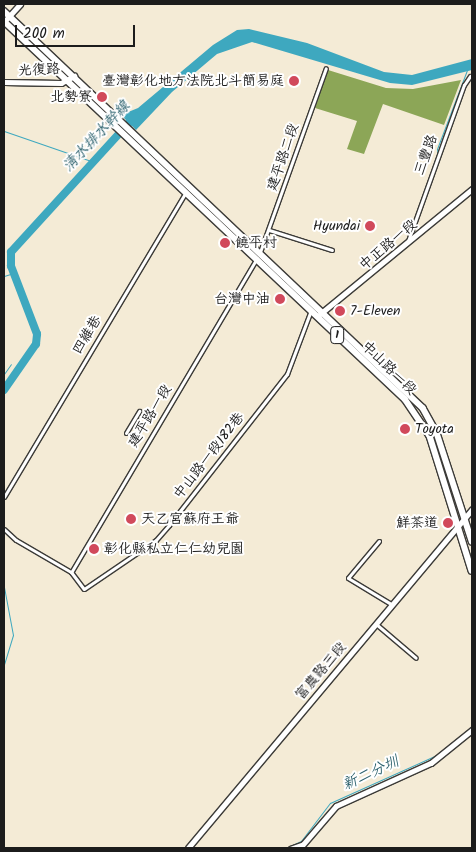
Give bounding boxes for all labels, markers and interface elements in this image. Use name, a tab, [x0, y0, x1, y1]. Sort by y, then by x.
scale bar	[18, 15, 138, 47]
text: 200 m	[23, 22, 65, 46]
street label: 光復路	[18, 61, 60, 79]
place label: 臺灣彰化地方法院北斗簡易庭	[102, 73, 284, 89]
marker: 臺灣彰化地方法院北斗簡易庭	[288, 75, 300, 87]
place label: 北勢寮	[50, 89, 92, 105]
marker: 北勢寮	[96, 91, 108, 103]
water label: 清水排水幹線	[60, 98, 134, 176]
street label: 建平路二段	[264, 121, 302, 193]
street label: 三豐路	[411, 132, 441, 178]
street label: 中正路一段	[356, 216, 420, 274]
place label: Hyundai	[313, 218, 360, 234]
marker: Hyundai	[364, 220, 376, 232]
place label: 饒平村	[235, 235, 277, 251]
marker: 饒平村	[219, 237, 231, 249]
place label: 台灣中油	[214, 291, 270, 307]
marker: 台灣中油	[274, 293, 286, 305]
place label: 7-Eleven	[350, 303, 400, 319]
marker: 7-Eleven	[334, 305, 346, 317]
street label: 四維巷	[69, 313, 105, 357]
road number: 1	[330, 326, 344, 344]
street label: 中山路一段	[358, 338, 420, 398]
street label: 建平路一段	[125, 382, 175, 450]
street label: 中山路一段182巷	[170, 409, 248, 503]
place label: Toyota	[415, 421, 454, 437]
marker: Toyota	[399, 423, 411, 435]
place label: 天乙宮蘇府王爺	[141, 511, 239, 527]
marker: 天乙宮蘇府王爺	[125, 513, 137, 525]
place label: 鮮茶道	[396, 515, 438, 531]
marker: 鮮茶道	[442, 517, 454, 529]
place label: 彰化縣私立仁仁幼兒園	[104, 541, 244, 557]
marker: 彰化縣私立仁仁幼兒園	[88, 543, 100, 555]
street label: 富農路三段	[292, 639, 350, 703]
water label: 新二分圳	[340, 753, 402, 795]

